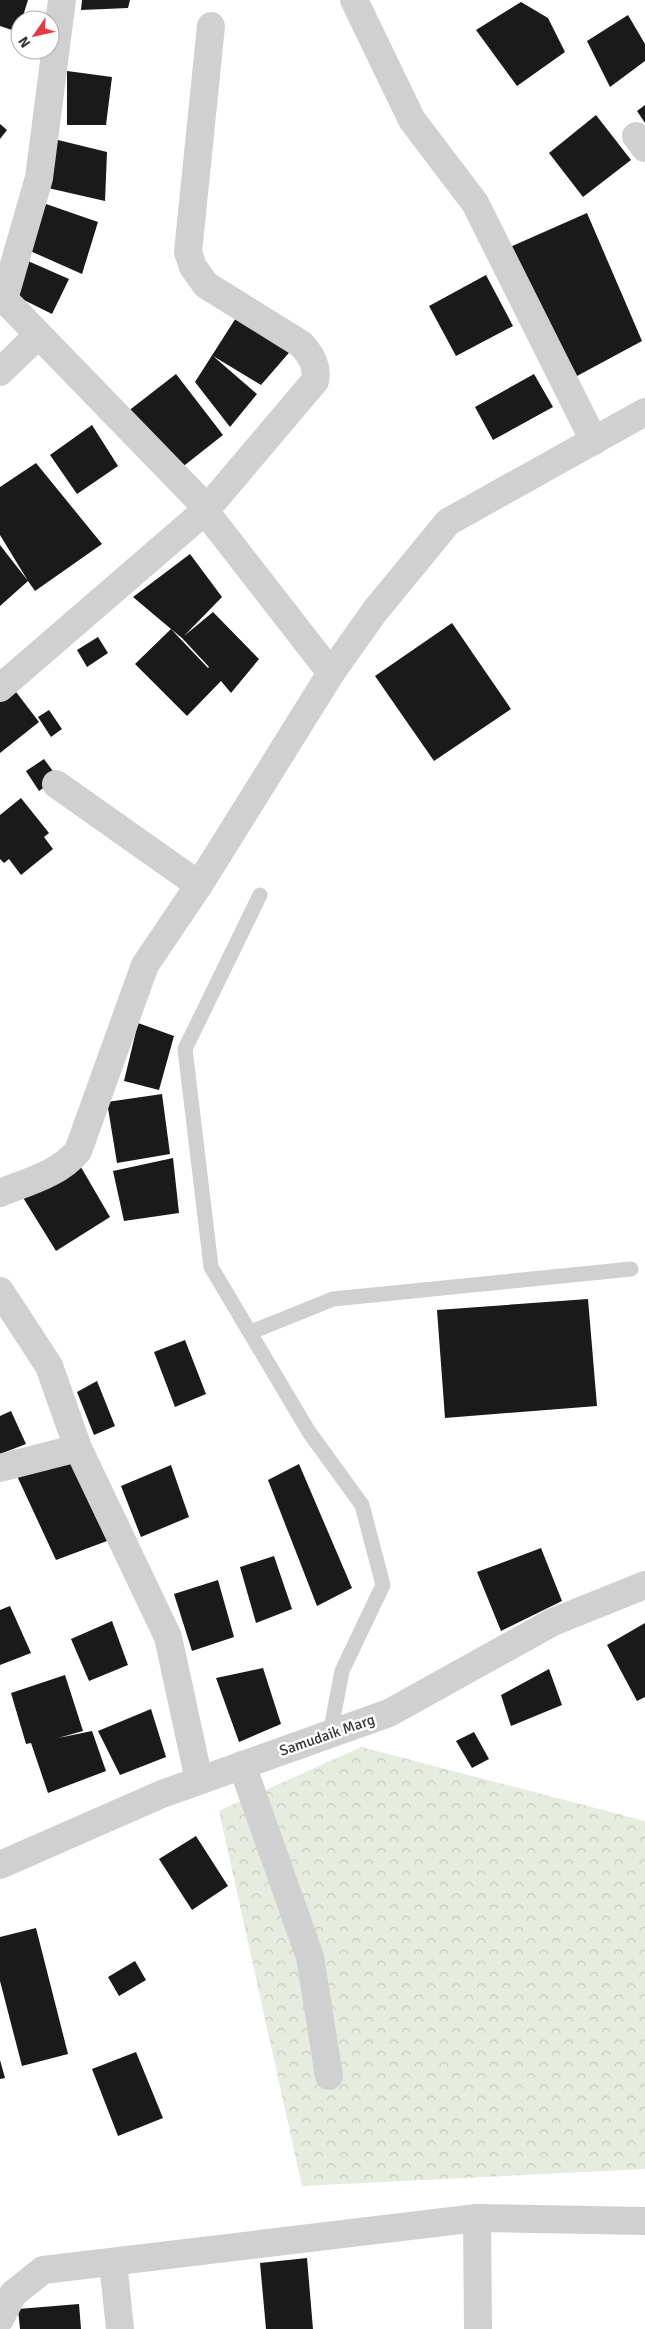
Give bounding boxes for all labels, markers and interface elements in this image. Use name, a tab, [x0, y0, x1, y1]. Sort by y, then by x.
north arrow	[10, 10, 60, 60]
text: N	[15, 33, 34, 51]
street label: Samudaik Marg	[277, 1710, 377, 1760]

